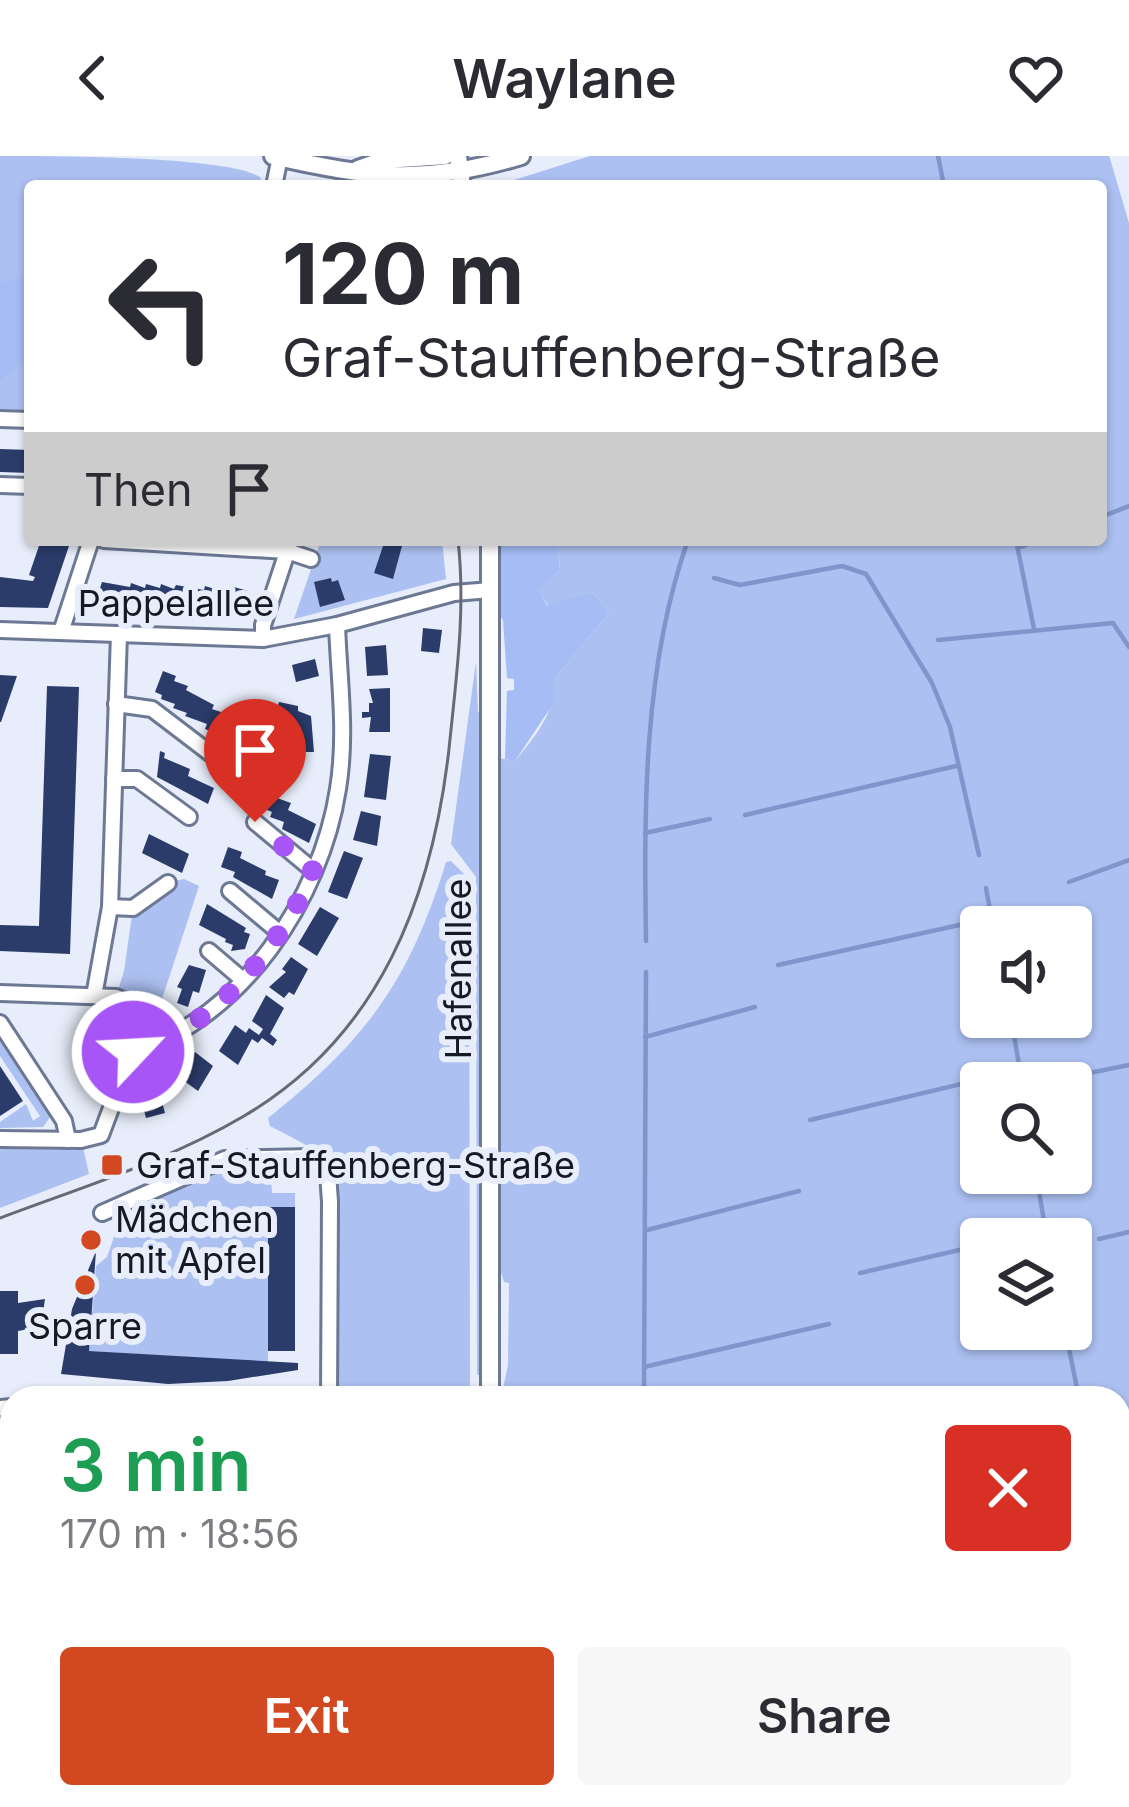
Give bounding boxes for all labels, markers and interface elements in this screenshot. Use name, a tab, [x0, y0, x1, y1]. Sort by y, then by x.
icon: back	[60, 45, 126, 111]
icon: heart	[1003, 45, 1069, 111]
text: Waylane	[452, 46, 677, 111]
text: 120 m	[282, 223, 524, 324]
icon: left	[84, 228, 240, 384]
text: Graf-Stauffenberg-Straße	[282, 325, 940, 390]
icon: arrive	[216, 456, 282, 522]
text: Then	[84, 462, 192, 517]
street label: Pappelallee	[78, 581, 274, 625]
pin	[204, 699, 306, 822]
icon: arrive	[222, 717, 288, 783]
street label: Hafenallee	[436, 878, 480, 1060]
map controls	[960, 906, 1092, 1350]
button: sound	[960, 906, 1092, 1038]
position arrow	[70, 989, 196, 1115]
button: search	[960, 1062, 1092, 1194]
place label: Graf-Stauffenberg-Straße	[136, 1143, 575, 1187]
marker: Graf-Stauffenberg-Straße	[99, 1152, 125, 1178]
place label: Mädchen mit Apfel	[115, 1197, 274, 1282]
button: layers	[960, 1218, 1092, 1350]
marker: Mädchen mit Apfel	[78, 1227, 104, 1253]
marker: Sparre	[72, 1272, 98, 1298]
place label: Sparre	[28, 1304, 142, 1348]
text: 3 min	[60, 1421, 252, 1508]
button: close	[945, 1425, 1071, 1551]
text: 170 m · 18:56	[60, 1510, 299, 1557]
button: Exit	[60, 1647, 554, 1785]
button: Share	[578, 1647, 1071, 1785]

